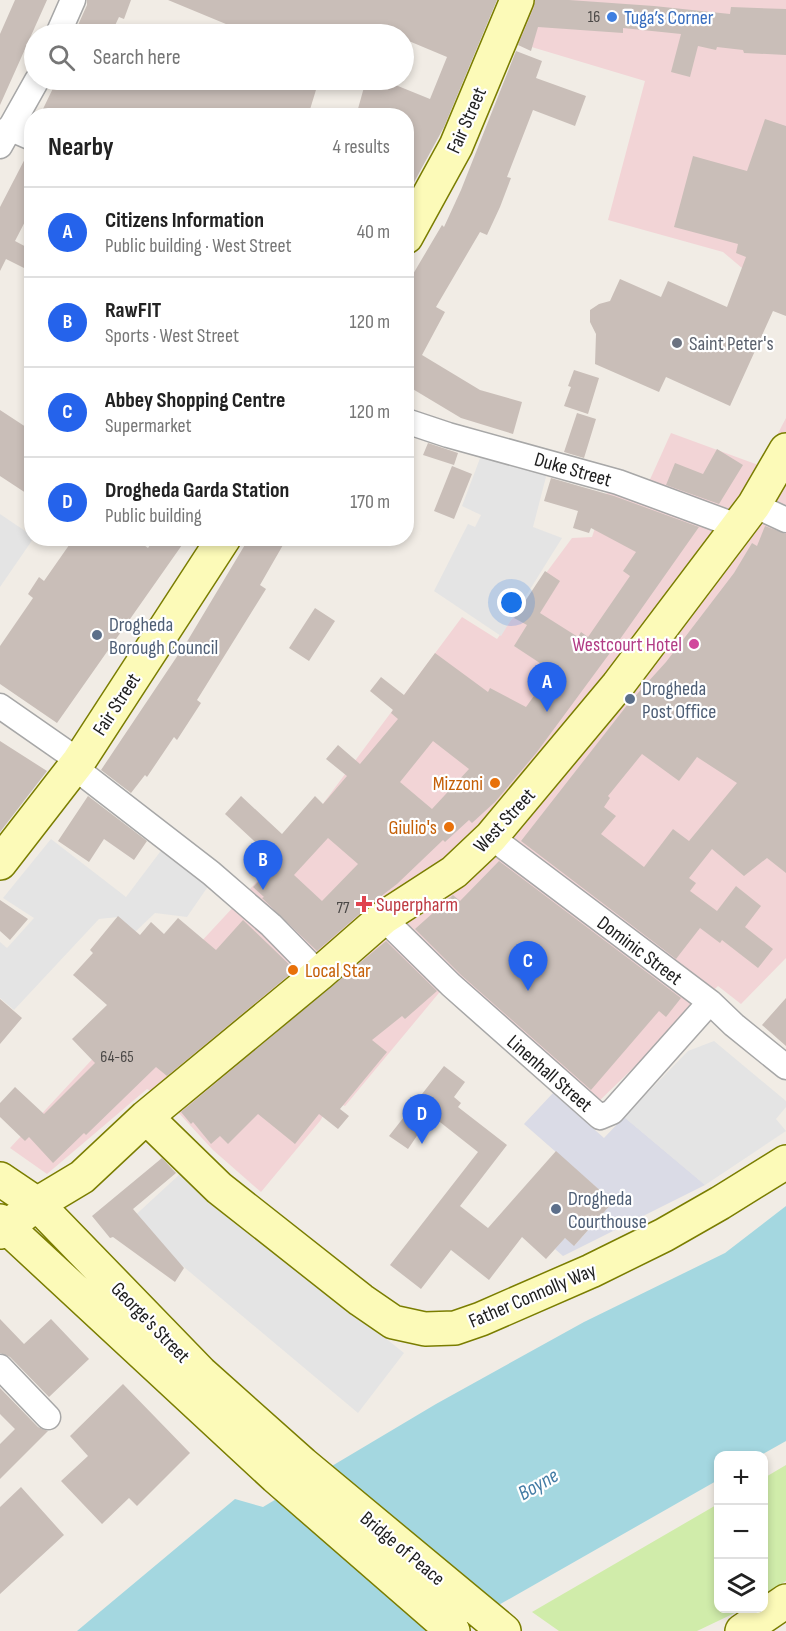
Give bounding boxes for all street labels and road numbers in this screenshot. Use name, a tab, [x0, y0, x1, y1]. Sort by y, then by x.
street label: Fair Street	[442, 84, 492, 157]
street label: Duke Street	[531, 448, 614, 492]
street label: Fair Street	[88, 669, 146, 740]
street label: West Street	[469, 783, 541, 858]
street label: Dominic Street	[592, 911, 687, 991]
street label: Linenhall Street	[502, 1030, 597, 1117]
street label: Father Connolly Way	[465, 1258, 600, 1334]
street label: George's Street	[106, 1277, 195, 1368]
street label: Bridge of Peace	[355, 1506, 450, 1591]

